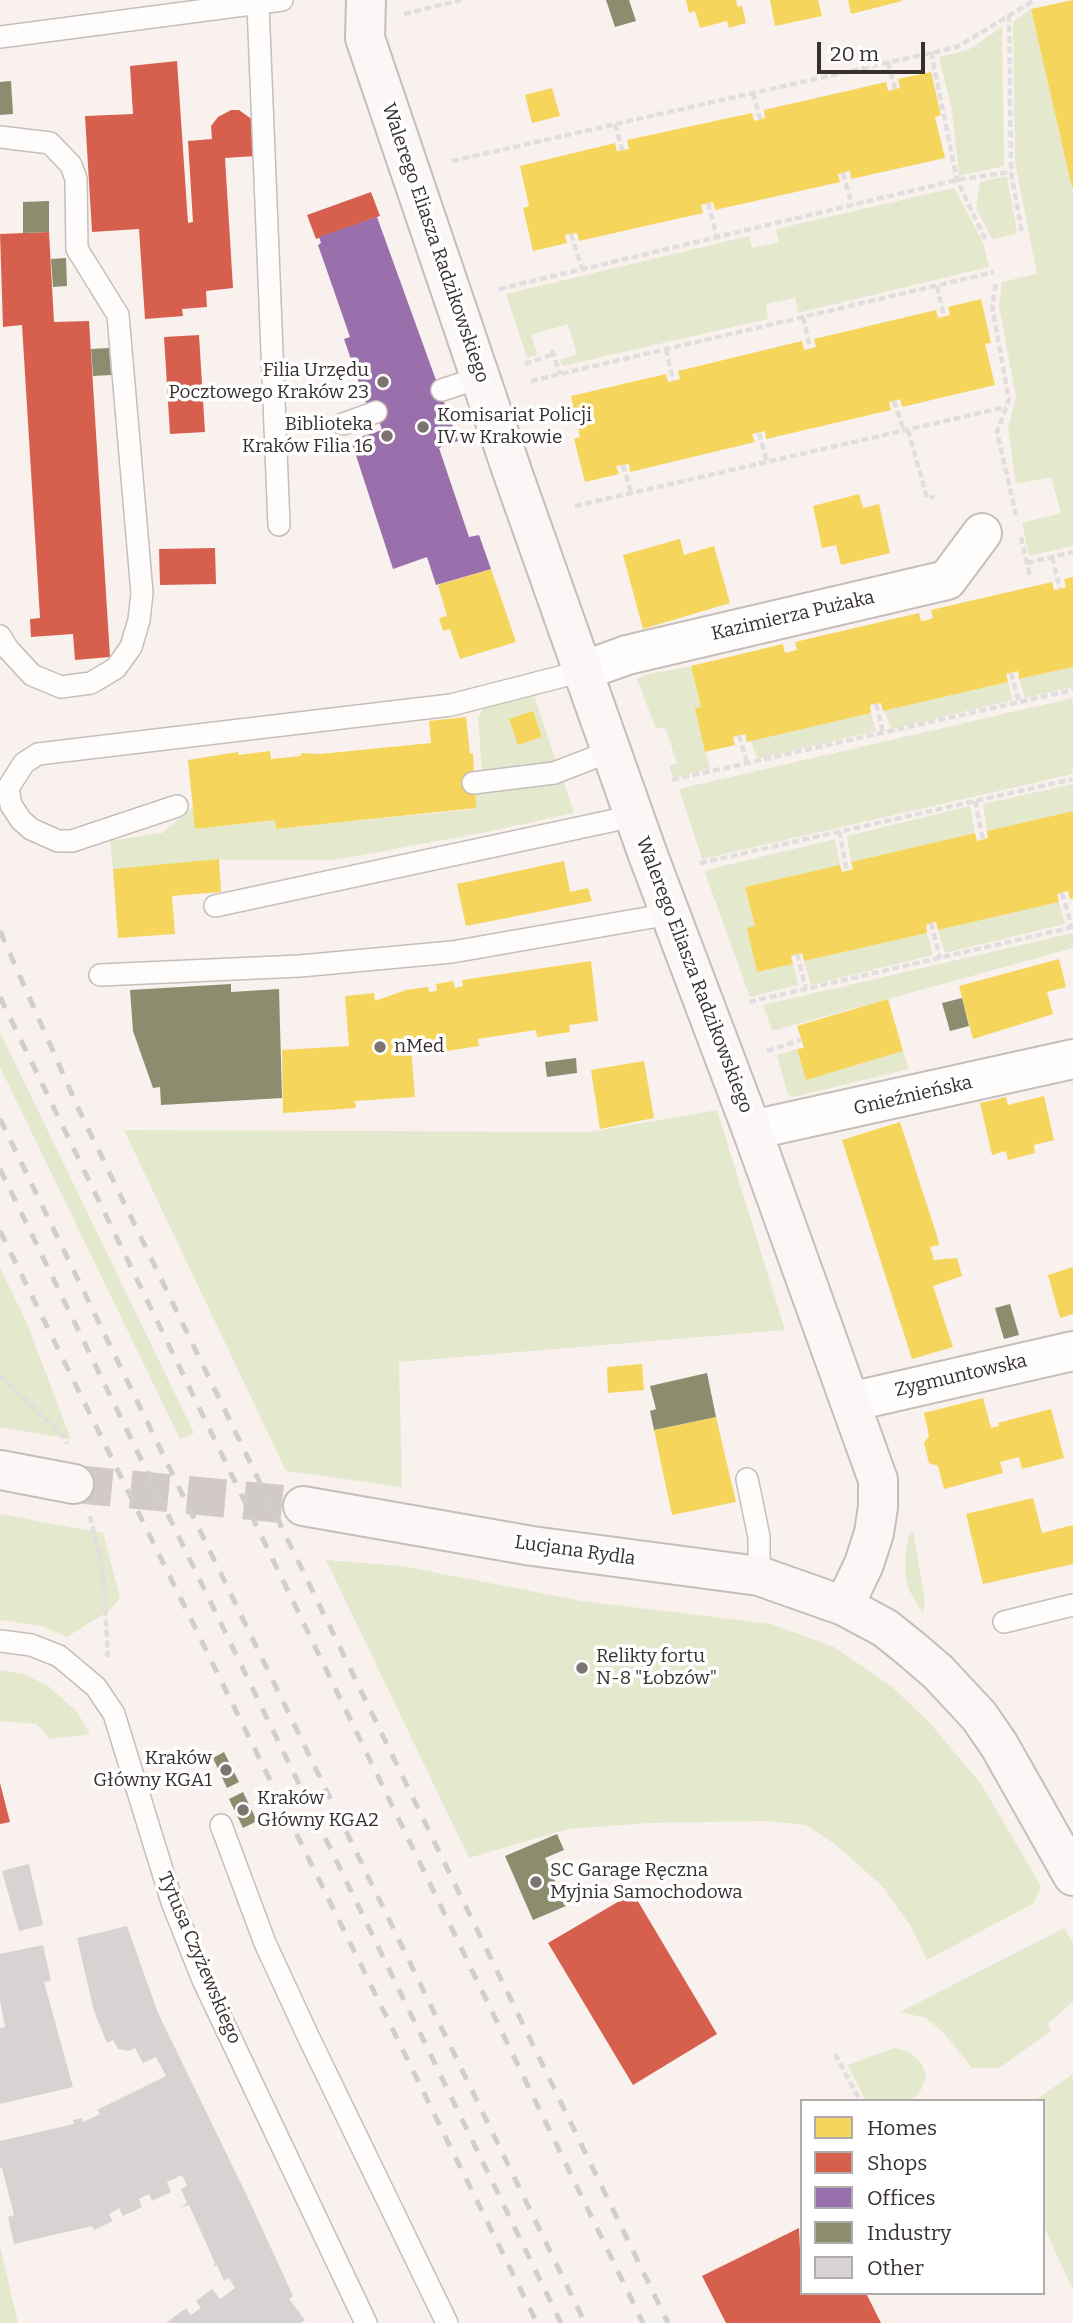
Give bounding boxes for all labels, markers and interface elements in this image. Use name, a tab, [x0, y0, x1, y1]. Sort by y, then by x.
scale bar	[821, 28, 930, 72]
text: 20 m	[830, 41, 879, 67]
street label: Walerego Eliasza Radzikowskiego	[376, 100, 494, 386]
place label: Filia Urzędu Pocztowego Kraków 23	[168, 360, 369, 404]
marker: Filia Urzędu Pocztowego Kraków 23	[375, 374, 391, 390]
place label: Komisariat Policji IV w Krakowie	[437, 405, 592, 449]
place label: Biblioteka Kraków Filia 16	[242, 414, 373, 458]
marker: Komisariat Policji IV w Krakowie	[415, 419, 431, 435]
marker: Biblioteka Kraków Filia 16	[379, 428, 395, 444]
street label: Kazimierza Pużaka	[709, 586, 877, 646]
street label: Walerego Eliasza Radzikowskiego	[631, 834, 757, 1116]
place label: nMed	[394, 1036, 444, 1058]
marker: nMed	[372, 1039, 388, 1055]
street label: Gnieźnieńska	[851, 1071, 975, 1121]
street label: Zygmuntowska	[893, 1350, 1029, 1402]
street label: Lucjana Rydla	[513, 1531, 637, 1571]
place label: Relikty fortu N-8 "Łobzów"	[596, 1646, 717, 1690]
marker: Relikty fortu N-8 "Łobzów"	[574, 1660, 590, 1676]
place label: Kraków Główny KGA1	[93, 1748, 212, 1792]
marker: Kraków Główny KGA1	[218, 1762, 234, 1778]
place label: Kraków Główny KGA2	[257, 1788, 378, 1832]
marker: Kraków Główny KGA2	[235, 1802, 251, 1818]
place label: SC Garage Ręczna Myjnia Samochodowa	[550, 1860, 743, 1904]
street label: Tytusa Czyżewskiego	[152, 1869, 246, 2047]
marker: SC Garage Ręczna Myjnia Samochodowa	[528, 1874, 544, 1890]
legend	[800, 2099, 1045, 2295]
text: Homes	[867, 2115, 937, 2141]
text: Shops	[867, 2150, 927, 2176]
text: Offices	[867, 2185, 936, 2211]
text: Industry	[867, 2220, 951, 2246]
text: Other	[867, 2255, 924, 2281]

